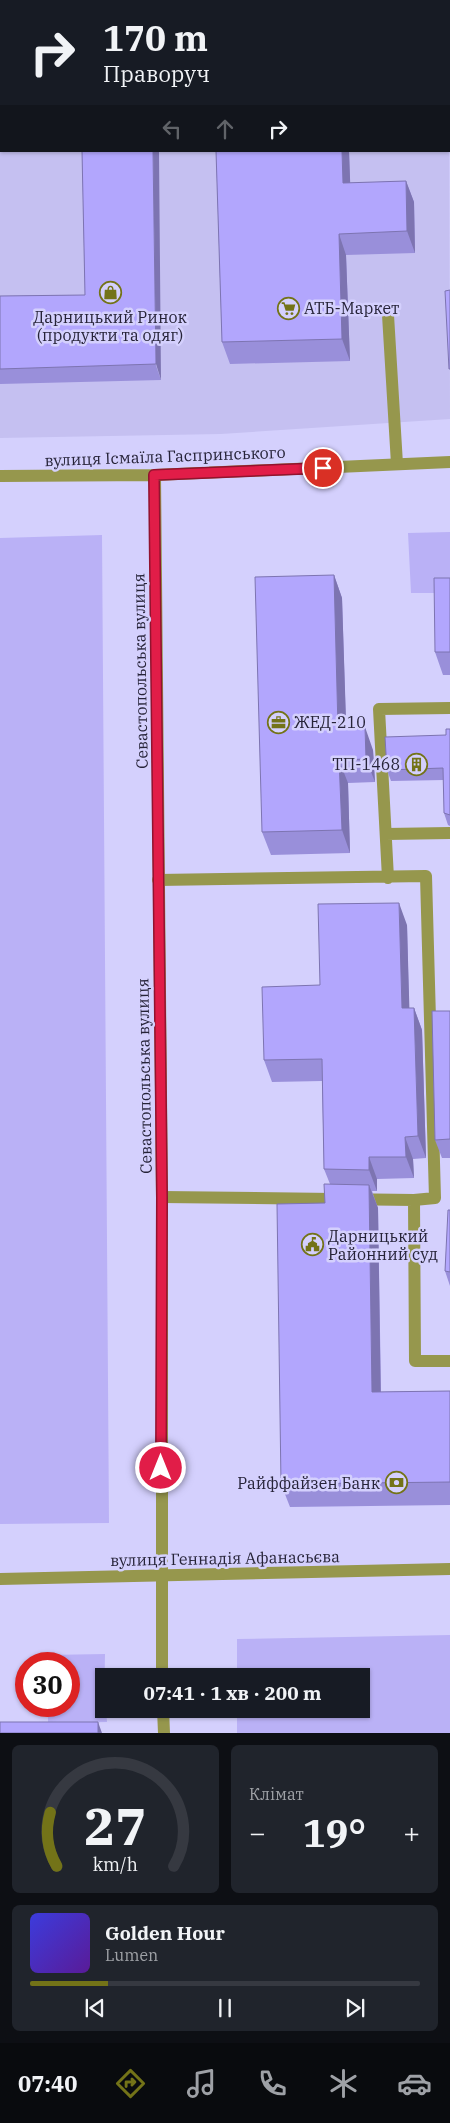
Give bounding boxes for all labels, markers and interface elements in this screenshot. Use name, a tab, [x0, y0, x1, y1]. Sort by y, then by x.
text: 170 m	[103, 15, 208, 61]
icon: right	[20, 20, 85, 85]
text: Праворуч	[103, 59, 210, 88]
icon: left	[158, 115, 186, 143]
icon: ahead	[211, 115, 239, 143]
icon: right	[264, 115, 292, 143]
shop icon: Дарницький Ринок (продукти та одяг)	[98, 281, 122, 305]
supermarket icon: АТБ-Маркет	[276, 296, 300, 320]
place label: АТБ-Маркет	[304, 298, 399, 318]
place label: Дарницький Ринок (продукти та одяг)	[33, 307, 187, 345]
street label: вулиця Ісмаїла Гаспринського	[44, 442, 286, 470]
pin	[302, 447, 344, 489]
icon: arrive	[309, 454, 337, 482]
street label: Севастопольська вулиця	[128, 573, 152, 769]
office icon: ЖЕД-210	[266, 710, 290, 734]
place label: ЖЕД-210	[294, 712, 366, 732]
building icon: ТП-1468	[404, 752, 428, 776]
place label: ТП-1468	[332, 754, 400, 774]
street label: Севастопольська вулиця	[132, 978, 156, 1174]
place label: Дарницький Районний суд	[328, 1226, 438, 1264]
public building icon: Дарницький Районний суд	[300, 1233, 324, 1257]
position arrow	[134, 1441, 186, 1493]
bank icon: Райффайзен Банк	[384, 1471, 408, 1495]
place label: Райффайзен Банк	[237, 1473, 381, 1493]
street label: вулиця Геннадія Афанасьєва	[110, 1546, 340, 1570]
speed limit sign: 30	[15, 1652, 80, 1717]
text: 07:41 · 1 хв · 200 m	[144, 1681, 321, 1705]
text: Клімат	[249, 1784, 304, 1804]
text: 27	[84, 1792, 147, 1859]
text: 19°	[303, 1808, 366, 1857]
text: −	[249, 1814, 266, 1851]
text: +	[403, 1814, 420, 1851]
text: km/h	[93, 1853, 138, 1876]
text: Golden Hour	[105, 1921, 225, 1945]
text: Lumen	[105, 1945, 158, 1965]
icon: previous	[81, 1994, 109, 2022]
icon: pause	[211, 1994, 239, 2022]
icon: next	[341, 1994, 369, 2022]
icon: directions	[113, 2066, 148, 2101]
icon: music	[184, 2066, 219, 2101]
icon: phone	[255, 2066, 290, 2101]
icon: climate	[326, 2066, 361, 2101]
icon: car	[397, 2066, 432, 2101]
text: 07:40	[18, 2069, 77, 2098]

